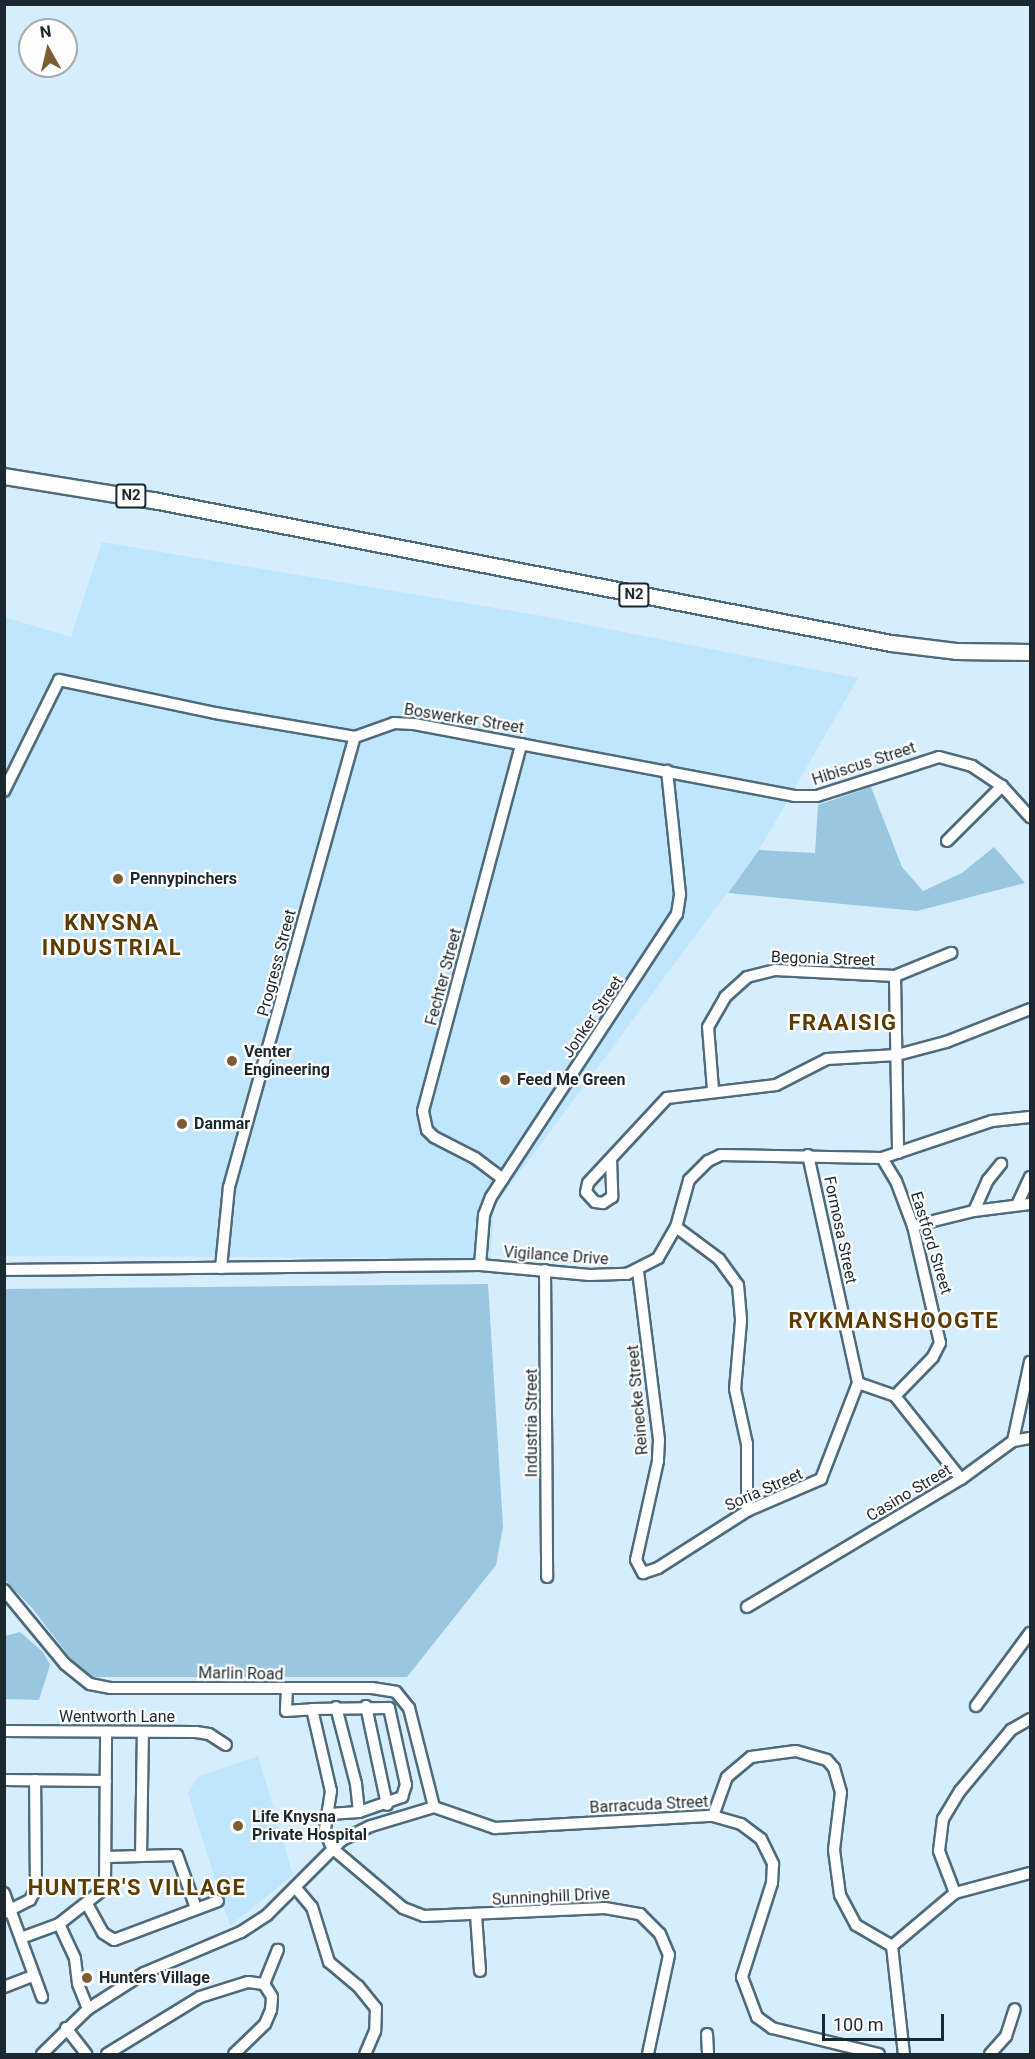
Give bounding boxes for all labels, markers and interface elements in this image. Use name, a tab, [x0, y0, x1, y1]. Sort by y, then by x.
north arrow	[18, 18, 78, 78]
text: N	[39, 21, 53, 42]
road number: N2	[114, 484, 148, 508]
road number: N2	[618, 583, 650, 607]
street label: Boswerker Street	[403, 700, 525, 738]
street label: Hibiscus Street	[810, 738, 918, 790]
place label: Pennypinchers	[130, 869, 237, 889]
marker: Pennypinchers	[111, 872, 125, 886]
street label: Progress Street	[254, 907, 300, 1019]
district label: KNYSNA INDUSTRIAL	[42, 909, 182, 960]
street label: Fechter Street	[422, 926, 466, 1028]
street label: Begonia Street	[771, 948, 875, 970]
street label: Jonker Street	[559, 972, 627, 1062]
district label: FRAAISIG	[788, 1010, 898, 1036]
place label: Venter Engineering	[244, 1042, 330, 1080]
marker: Venter Engineering	[225, 1054, 239, 1068]
place label: Feed Me Green	[517, 1070, 625, 1090]
marker: Feed Me Green	[498, 1073, 512, 1087]
place label: Danmar	[194, 1114, 250, 1134]
marker: Danmar	[175, 1117, 189, 1131]
street label: Formosa Street	[819, 1174, 861, 1286]
street label: Eastford Street	[906, 1189, 956, 1297]
street label: Vigilance Drive	[503, 1243, 609, 1269]
district label: RYKMANSHOOGTE	[789, 1308, 999, 1334]
street label: Reinecke Street	[624, 1344, 652, 1456]
street label: Industria Street	[522, 1369, 542, 1477]
street label: Casino Street	[863, 1460, 955, 1526]
street label: Soria Street	[722, 1464, 806, 1516]
street label: Marlin Road	[198, 1664, 284, 1684]
street label: Wentworth Lane	[59, 1707, 175, 1727]
street label: Barracuda Street	[589, 1792, 709, 1818]
place label: Life Knysna Private Hospital	[252, 1807, 367, 1845]
marker: Life Knysna Private Hospital	[229, 1817, 247, 1835]
district label: HUNTER'S VILLAGE	[28, 1875, 246, 1901]
street label: Sunninghill Drive	[492, 1884, 610, 1910]
place label: Hunters Village	[99, 1968, 210, 1988]
marker: Hunters Village	[80, 1971, 94, 1985]
scale bar	[825, 2002, 946, 2040]
text: 100 m	[833, 2014, 884, 2035]

